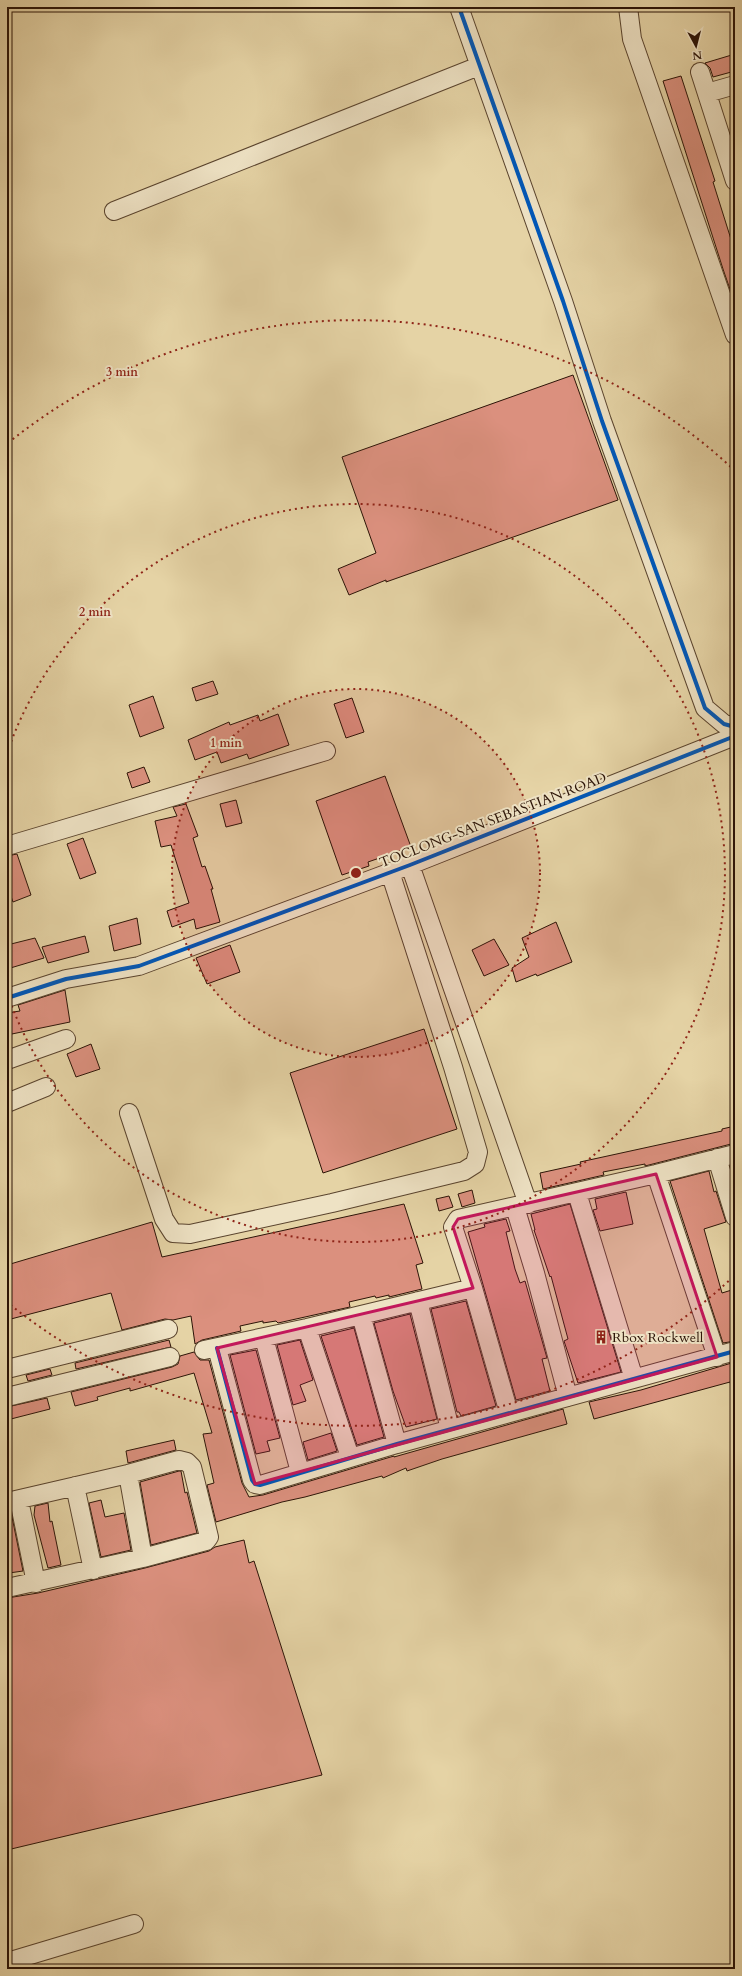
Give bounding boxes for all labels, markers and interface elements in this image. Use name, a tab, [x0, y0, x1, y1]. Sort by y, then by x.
north arrow	[676, 26, 716, 66]
text: N	[691, 47, 703, 64]
text: 3 min	[106, 364, 138, 380]
text: 2 min	[79, 604, 111, 620]
text: 1 min	[210, 735, 242, 751]
street label: TOCLONG-SAN SEBASTIAN ROAD	[377, 768, 609, 872]
centre of rings	[349, 866, 363, 880]
place label: Rbox Rockwell	[612, 1328, 704, 1347]
building icon: Rbox Rockwell	[593, 1329, 609, 1345]

